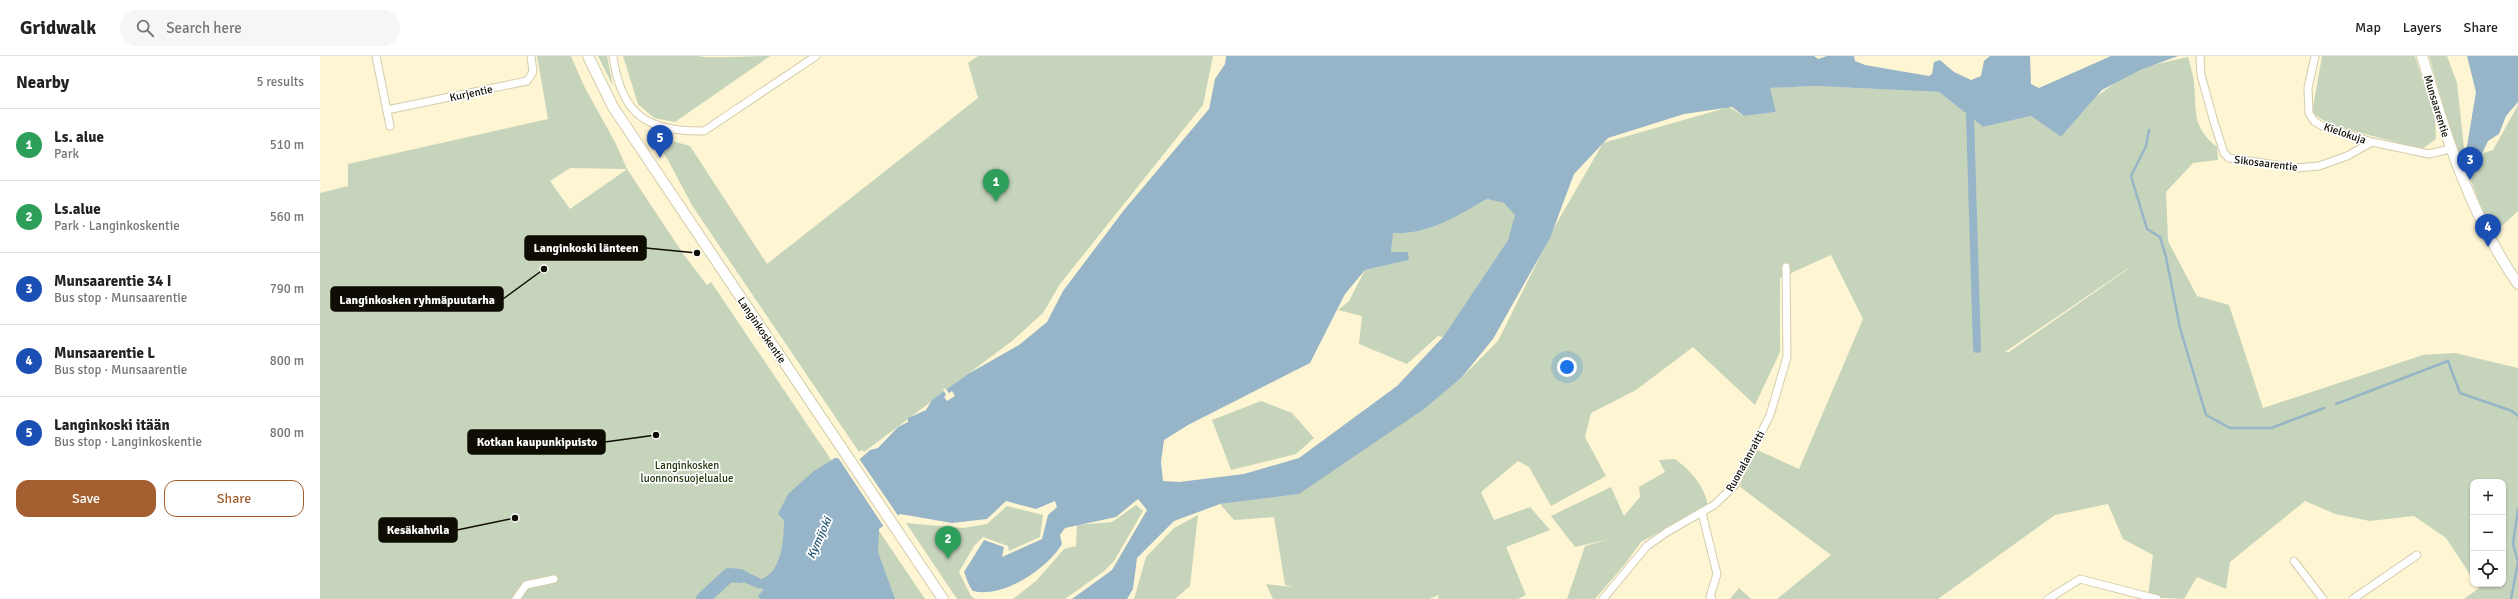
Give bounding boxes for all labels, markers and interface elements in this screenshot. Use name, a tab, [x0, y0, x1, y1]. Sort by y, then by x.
search box	[120, 10, 400, 46]
text: Gridwalk	[20, 16, 96, 40]
icon: search	[134, 17, 156, 39]
text: Search here	[166, 19, 242, 37]
text: Map	[2355, 19, 2381, 36]
text: Layers	[2403, 19, 2442, 36]
text: Share	[2464, 19, 2498, 36]
text: Nearby	[16, 72, 69, 93]
street label: Munsaarentie	[2421, 73, 2452, 139]
text: 5 results	[256, 74, 304, 90]
street label: Kurjentie	[448, 83, 494, 104]
street label: Kielokuja	[2322, 120, 2368, 147]
pin: 5	[647, 125, 673, 158]
text: Ls. alue	[54, 128, 104, 146]
text: 1	[25, 137, 33, 153]
text: 510 m	[270, 137, 304, 153]
text: Park	[54, 146, 79, 162]
pin: 3	[2457, 147, 2483, 180]
street label: Sikosaarentie	[2233, 153, 2298, 174]
pin: 1	[983, 169, 1009, 202]
text: Ls.alue	[54, 200, 101, 218]
text: 2	[25, 209, 33, 225]
text: 560 m	[270, 209, 304, 225]
pin: 4	[2475, 214, 2501, 247]
text: Park · Langinkoskentie	[54, 218, 180, 234]
callout: Langinkoski länteen	[525, 236, 646, 260]
text: Langinkoski länteen	[533, 241, 639, 256]
text: Munsaarentie 34 I	[54, 272, 171, 290]
text: 3	[25, 281, 33, 297]
text: 790 m	[270, 281, 304, 297]
callout: Langinkosken ryhmäpuutarha	[331, 287, 503, 311]
text: Bus stop · Munsaarentie	[54, 290, 187, 306]
text: Langinkosken ryhmäpuutarha	[339, 293, 495, 308]
street label: Langinkoskentie	[735, 295, 789, 366]
text: Munsaarentie L	[54, 344, 155, 362]
text: 4	[25, 353, 33, 369]
text: 800 m	[270, 353, 304, 369]
your location	[1557, 357, 1577, 377]
text: Bus stop · Munsaarentie	[54, 362, 187, 378]
text: Langinkoski itään	[54, 416, 170, 434]
text: 5	[25, 425, 33, 441]
text: 800 m	[270, 425, 304, 441]
street label: Ruonalanraitti	[1723, 428, 1768, 494]
callout: Kotkan kaupunkipuisto	[468, 430, 605, 454]
text: Bus stop · Langinkoskentie	[54, 434, 202, 450]
text: Kotkan kaupunkipuisto	[477, 435, 597, 450]
park label: Langinkosken luonnonsuojelualue	[641, 459, 733, 485]
map controls	[2470, 479, 2506, 587]
button: +	[2470, 479, 2506, 515]
button: Save	[16, 480, 156, 517]
button: Share	[164, 480, 304, 517]
water label: Kymijoki	[804, 513, 836, 561]
button: −	[2470, 515, 2506, 551]
callout: Kesäkahvila	[379, 518, 457, 542]
text: Kesäkahvila	[387, 523, 449, 538]
pin: 2	[935, 526, 961, 559]
button: locate	[2470, 551, 2506, 587]

